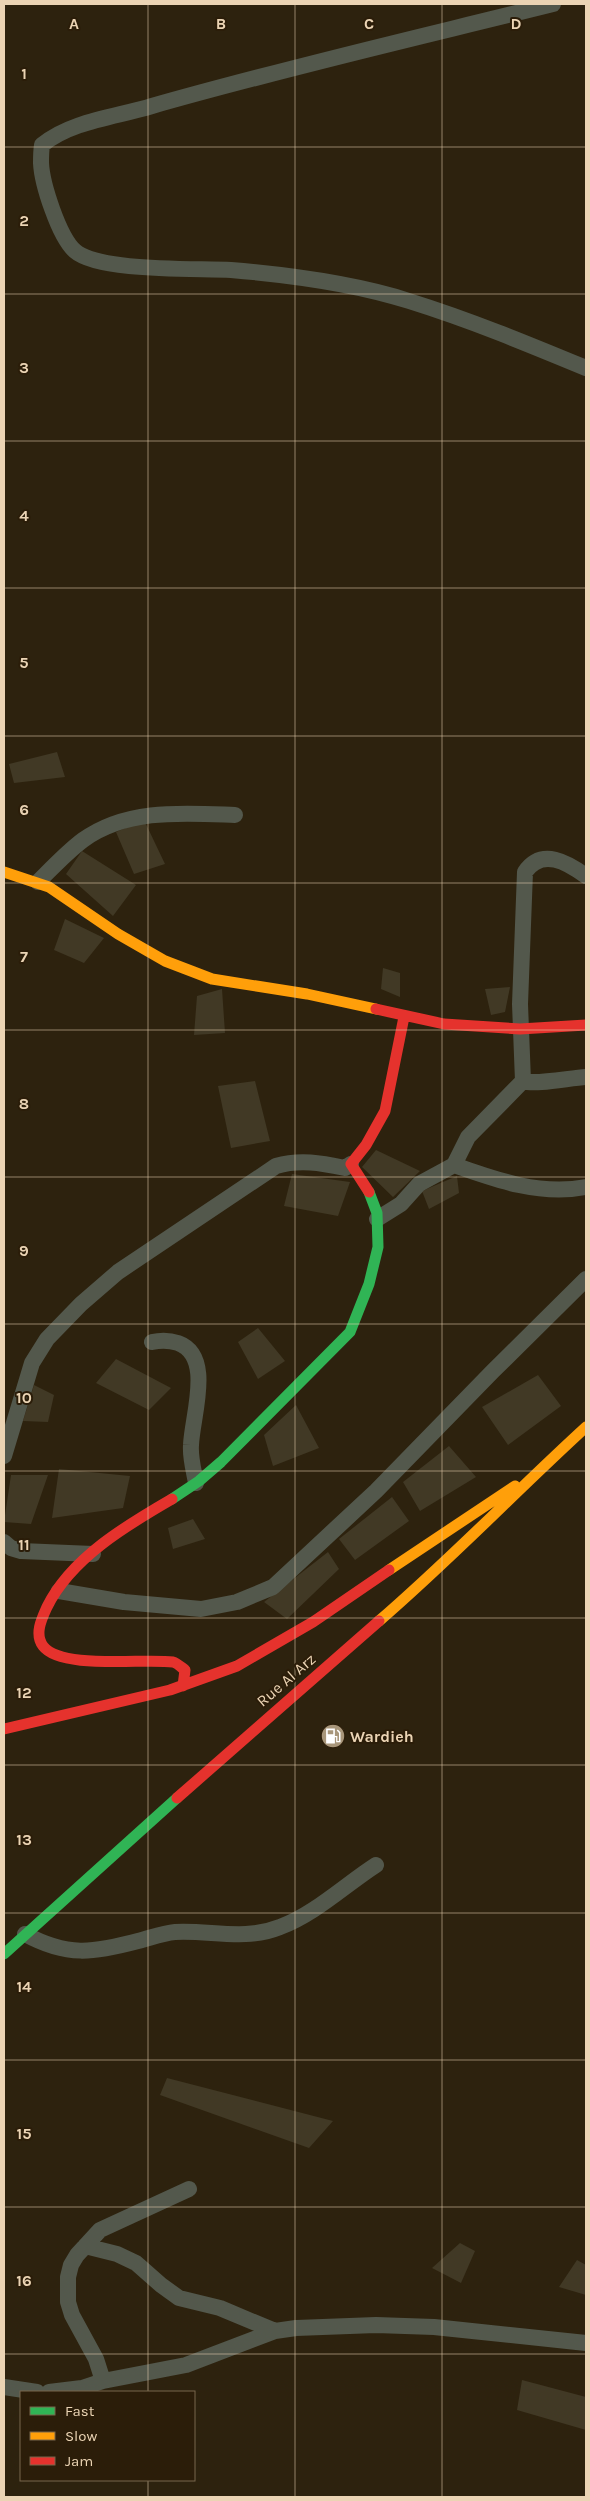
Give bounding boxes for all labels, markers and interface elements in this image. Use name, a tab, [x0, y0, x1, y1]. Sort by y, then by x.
text: A	[69, 14, 79, 33]
text: B	[216, 14, 226, 33]
text: C	[364, 14, 374, 33]
text: D	[511, 14, 522, 33]
text: 1	[21, 64, 27, 83]
text: 2	[19, 211, 29, 230]
text: 3	[19, 358, 29, 377]
text: 4	[19, 506, 29, 525]
text: 5	[19, 653, 29, 672]
text: 6	[19, 800, 29, 819]
text: 7	[20, 947, 28, 966]
text: 8	[19, 1094, 29, 1113]
text: 9	[19, 1241, 29, 1260]
text: 10	[16, 1388, 32, 1407]
text: 11	[18, 1535, 30, 1554]
street label: Rue Al Arz	[253, 1649, 319, 1711]
text: 12	[16, 1683, 32, 1702]
fuel station icon: Wardieh	[320, 1723, 346, 1749]
place label: Wardieh	[350, 1727, 414, 1746]
text: 13	[16, 1830, 32, 1849]
text: 14	[16, 1977, 32, 1996]
text: 15	[16, 2124, 32, 2143]
text: 16	[16, 2271, 32, 2290]
legend	[20, 2391, 195, 2481]
text: Fast	[65, 2402, 95, 2420]
text: Slow	[65, 2427, 97, 2445]
text: Jam	[65, 2452, 93, 2470]

